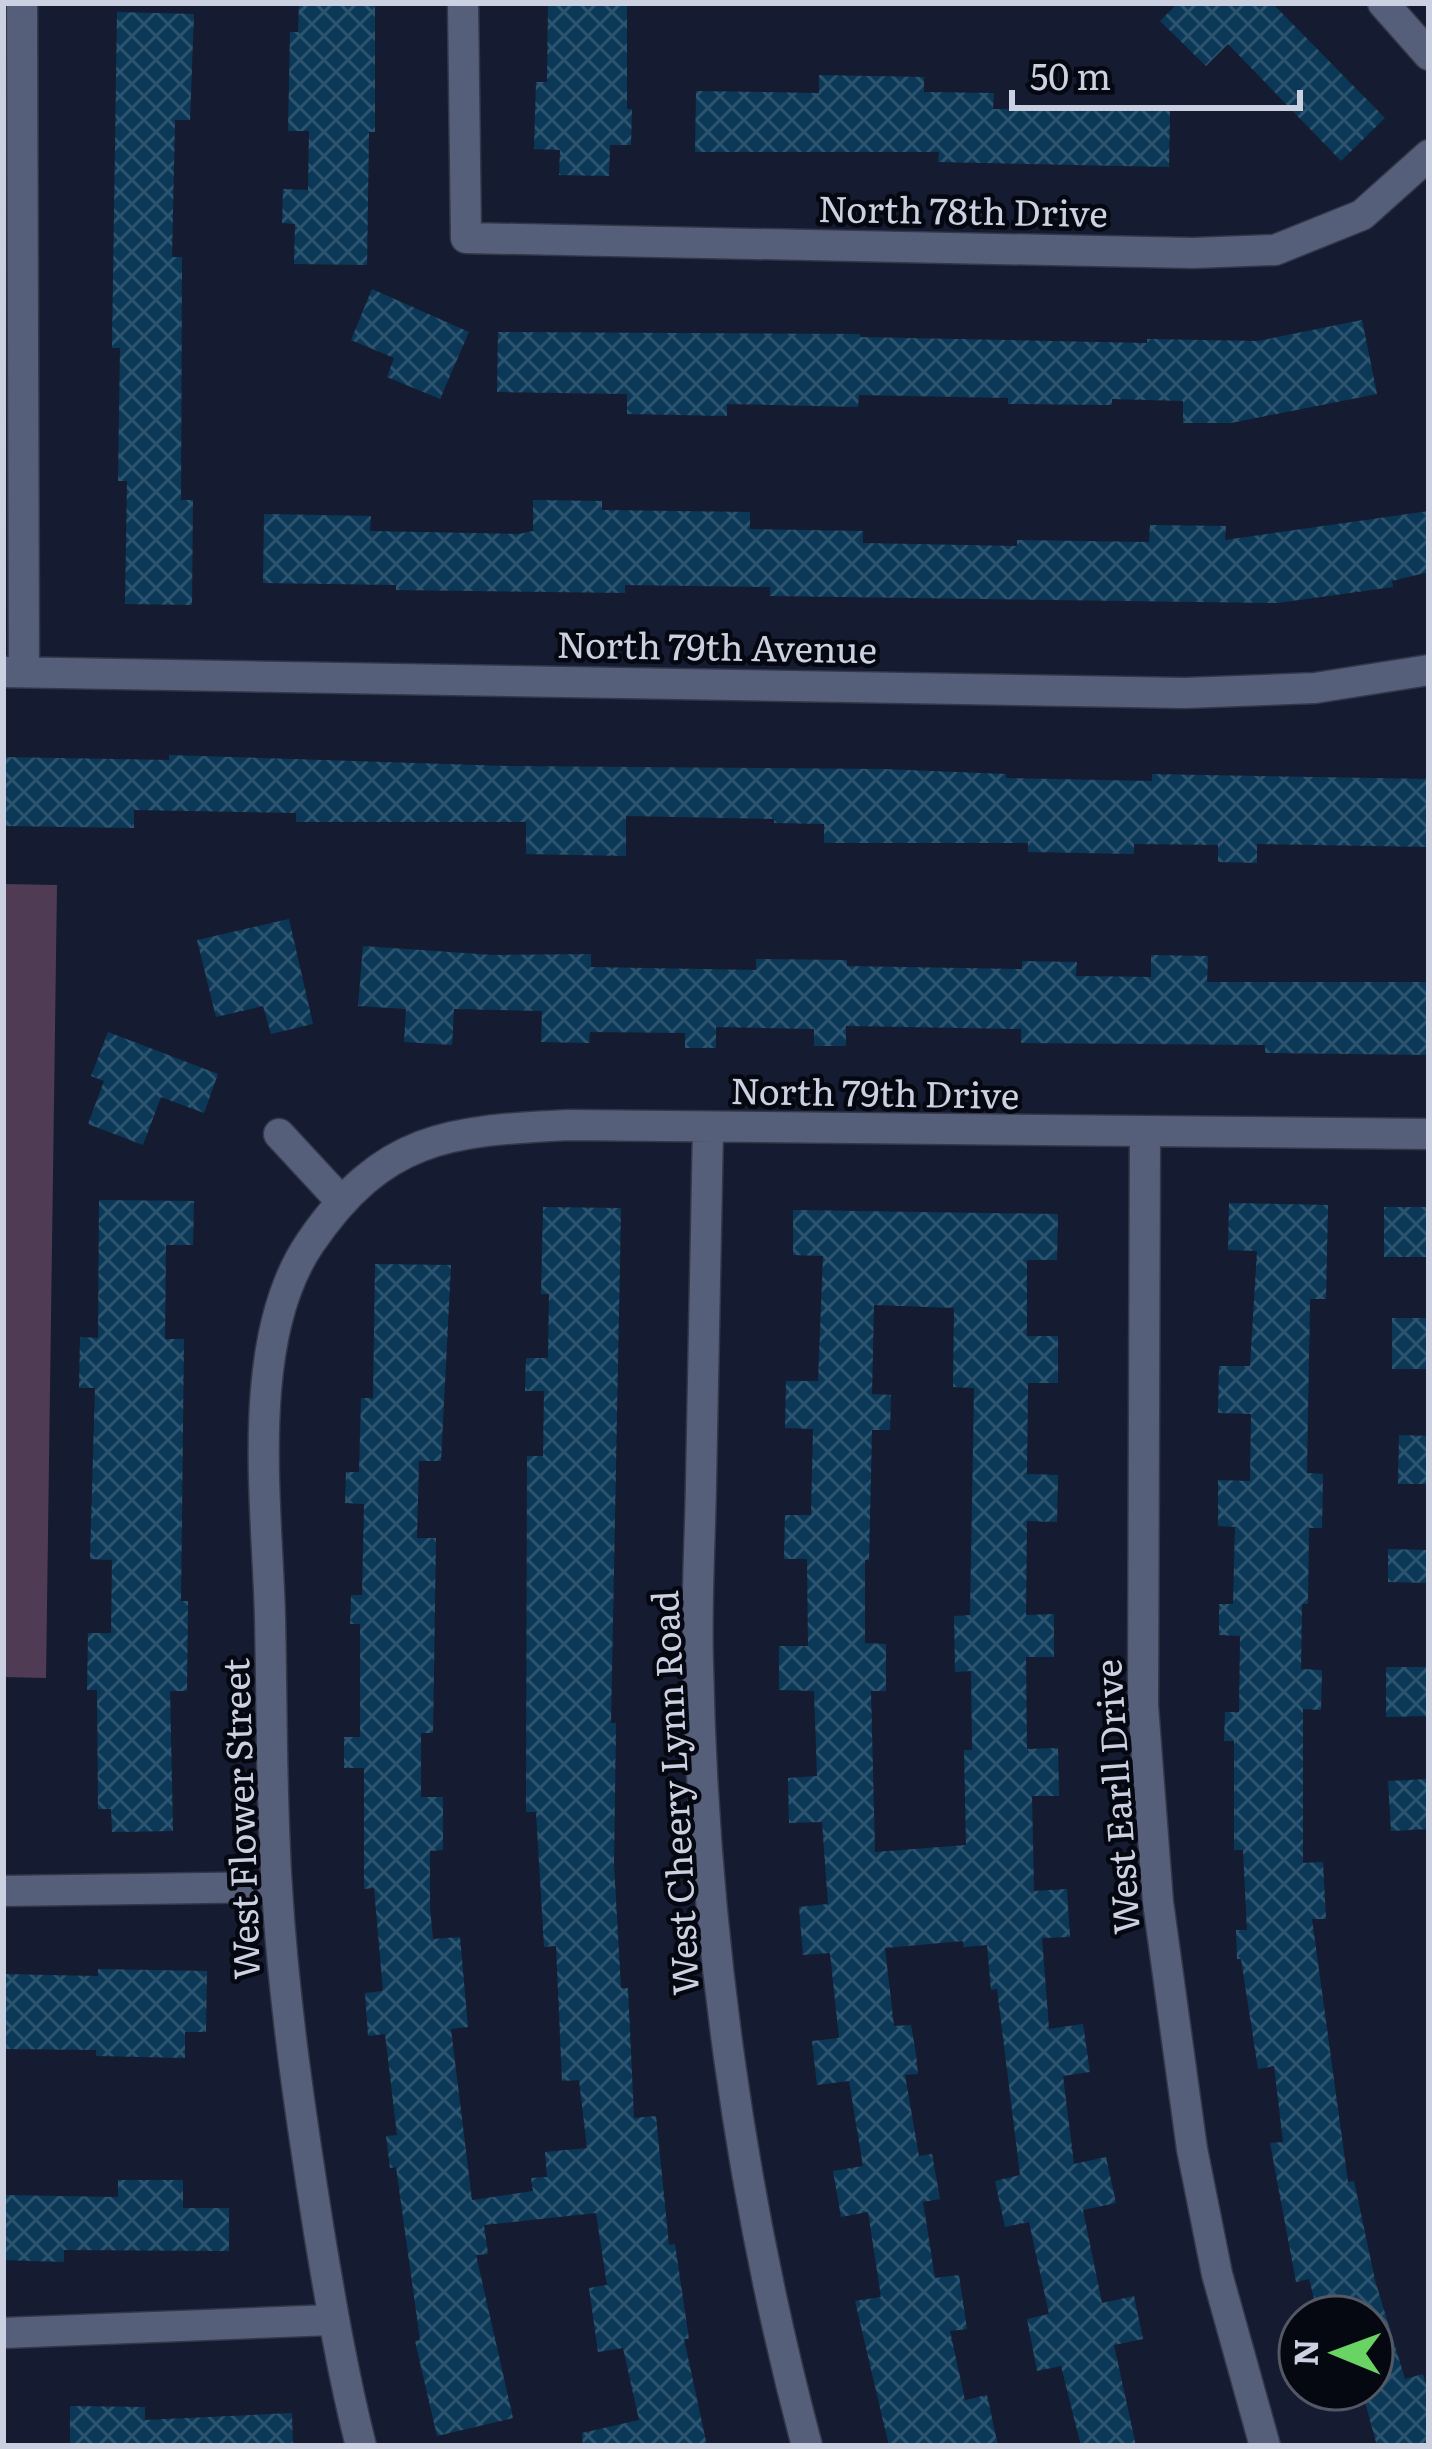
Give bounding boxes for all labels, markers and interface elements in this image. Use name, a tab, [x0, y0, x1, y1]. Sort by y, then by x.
scale bar	[1012, 36, 1300, 110]
text: 50 m	[1030, 48, 1111, 101]
street label: North 78th Drive	[818, 180, 1108, 238]
street label: North 79th Avenue	[556, 616, 878, 674]
street label: North 79th Drive	[730, 1062, 1020, 1120]
street label: West Cheery Lynn Road	[636, 1589, 710, 1997]
street label: West Flower Street	[207, 1657, 271, 1981]
street label: West Earll Drive	[1079, 1657, 1151, 1937]
north arrow	[1276, 2293, 1396, 2413]
text: N	[1279, 2338, 1328, 2367]

